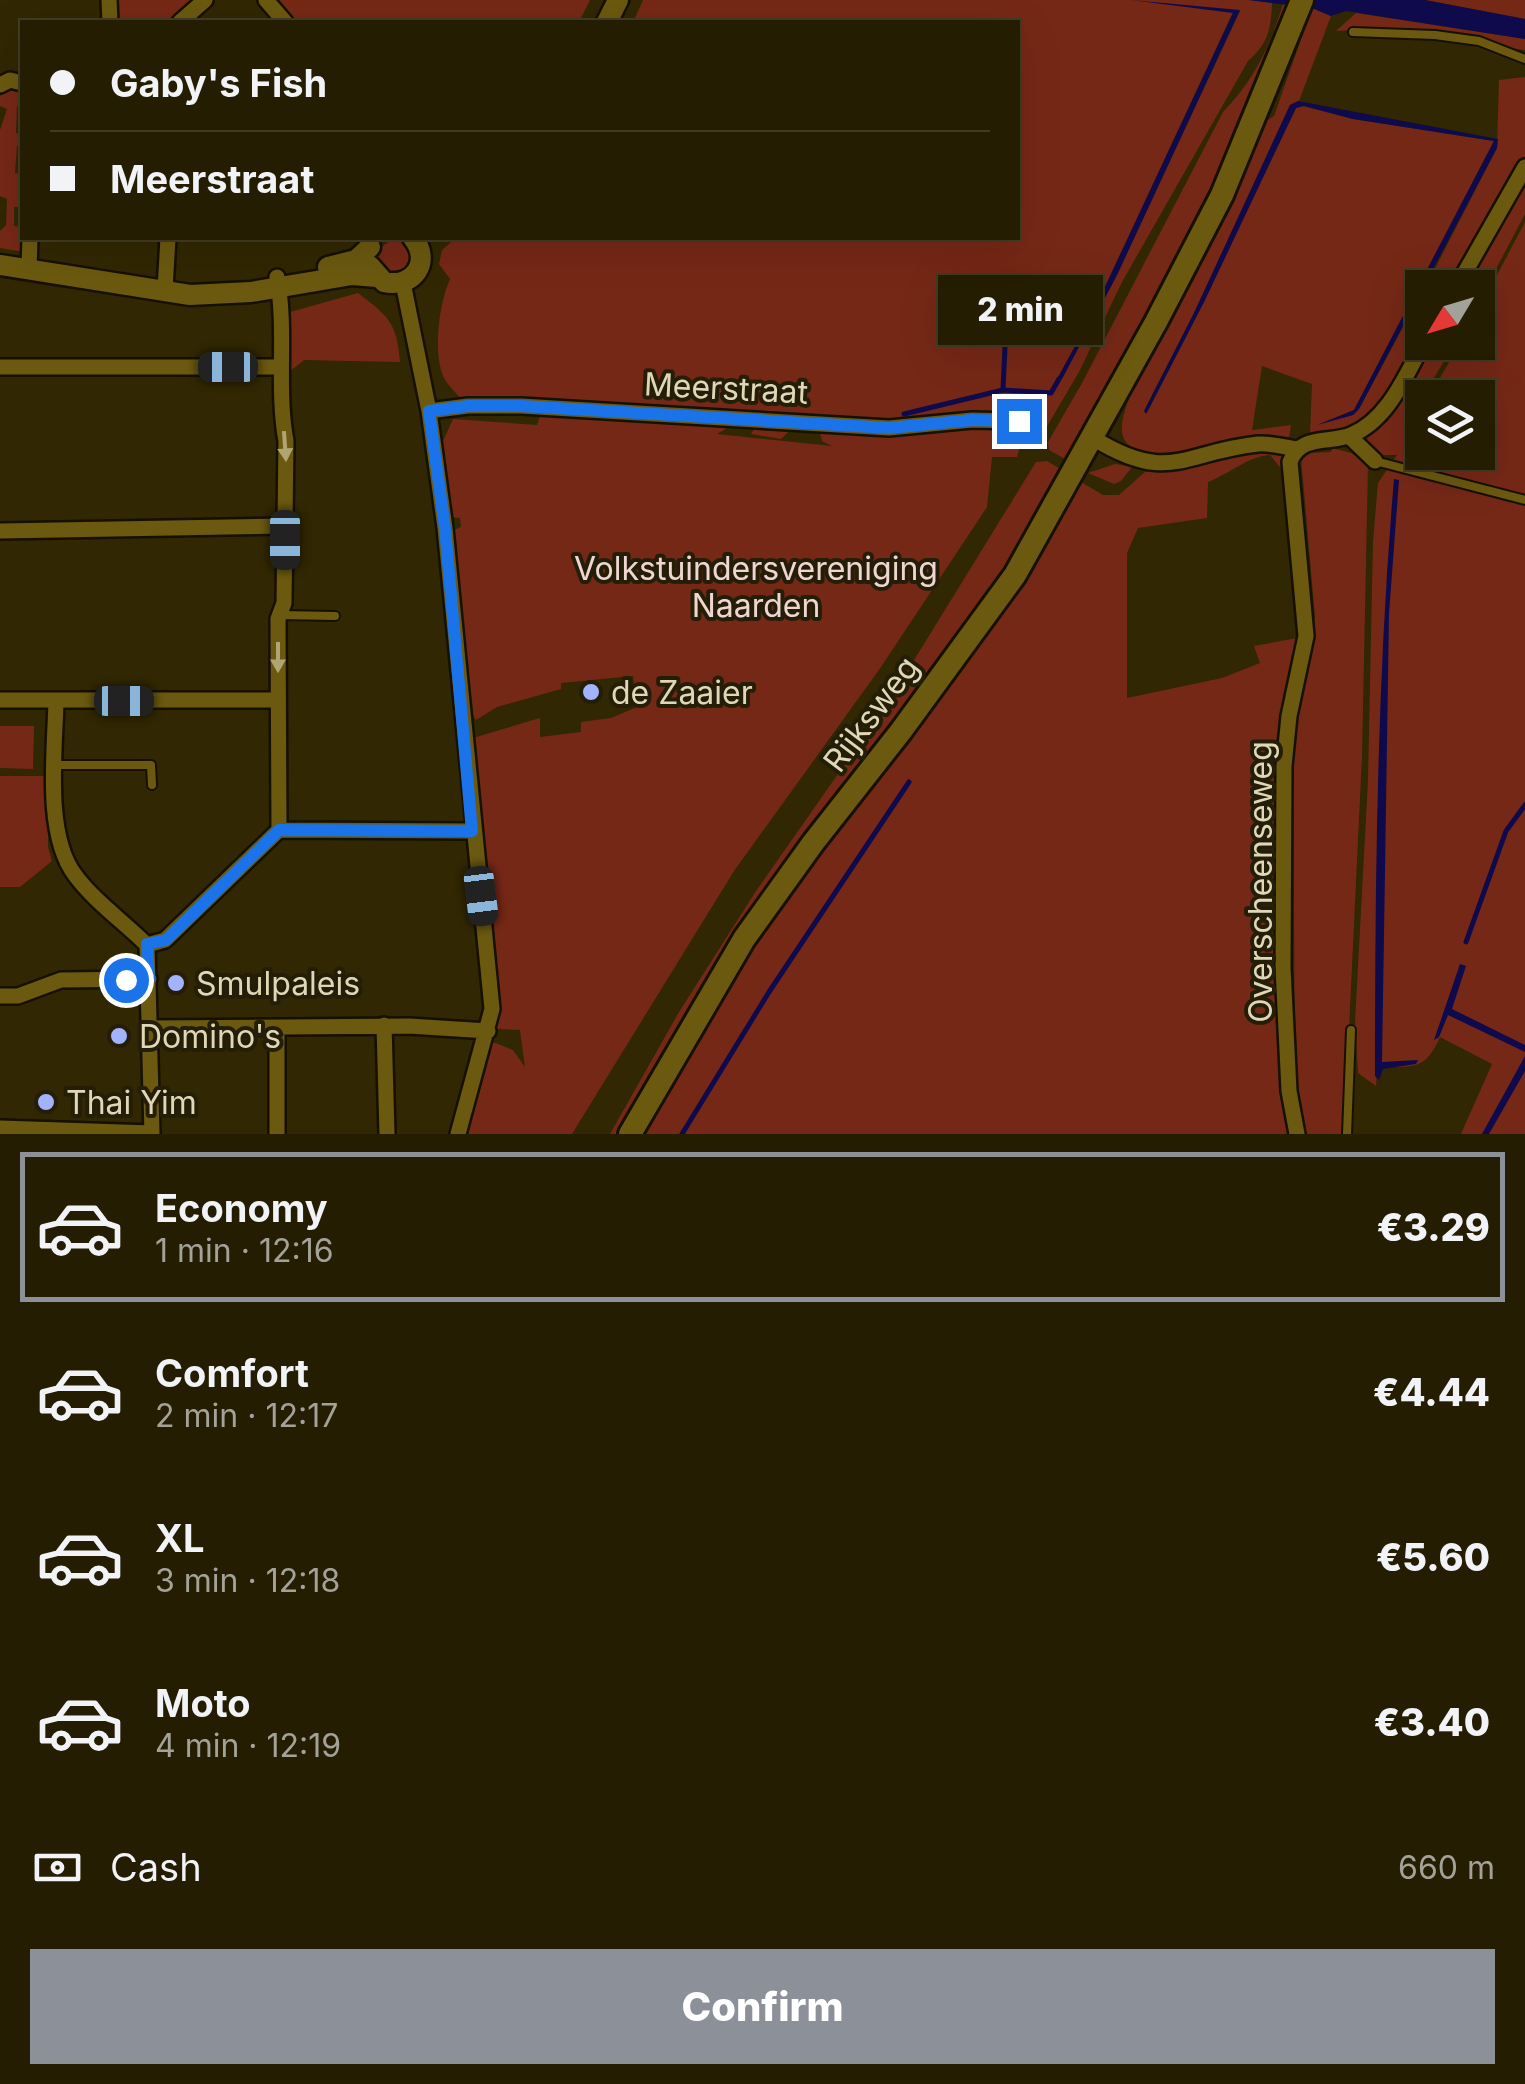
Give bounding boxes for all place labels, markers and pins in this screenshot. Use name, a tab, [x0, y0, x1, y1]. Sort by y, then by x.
place label: de Zaaier	[611, 673, 753, 712]
marker: de Zaaier	[580, 681, 602, 703]
place label: Smulpaleis	[196, 964, 360, 1003]
marker: Smulpaleis	[165, 972, 187, 994]
place label: Domino's	[139, 1017, 281, 1056]
marker: Domino's	[108, 1025, 130, 1047]
place label: Thai Yim	[66, 1083, 197, 1122]
marker: Thai Yim	[35, 1091, 57, 1113]

